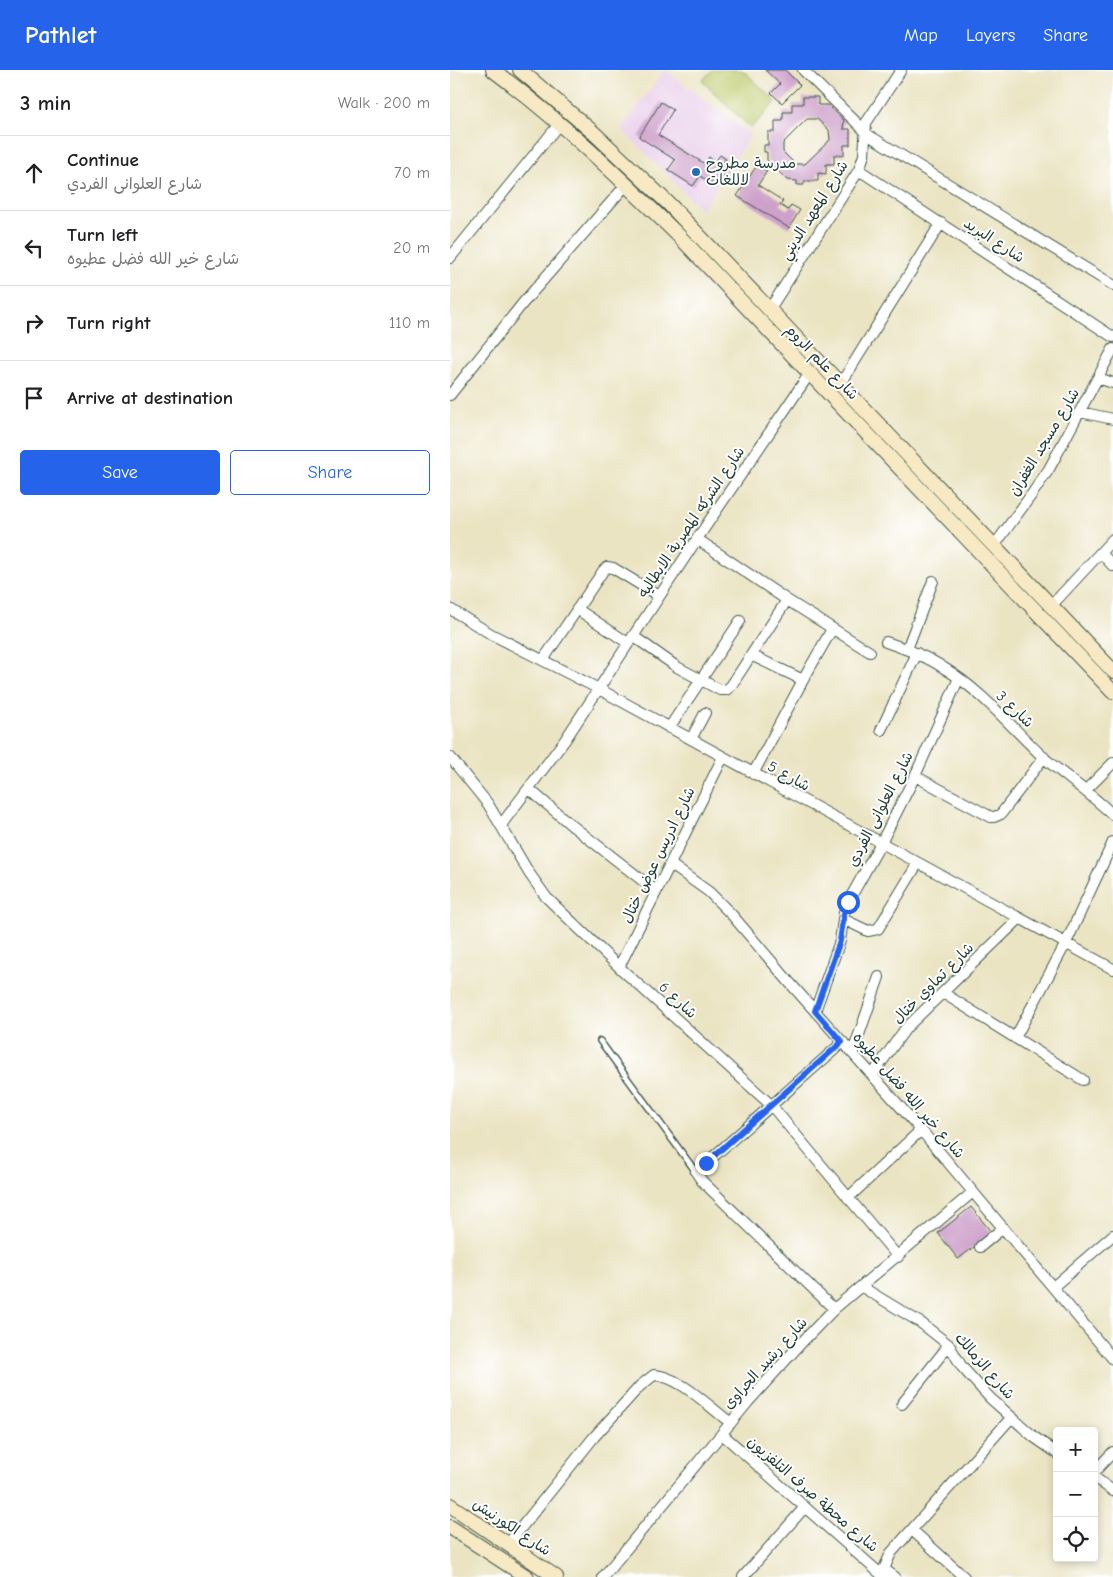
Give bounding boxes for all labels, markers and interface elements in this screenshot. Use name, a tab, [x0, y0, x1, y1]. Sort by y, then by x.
text: Pathlet	[25, 21, 96, 49]
text: Map	[904, 25, 938, 46]
text: Layers	[966, 25, 1015, 46]
text: Share	[1043, 25, 1088, 46]
text: 3 min	[20, 91, 71, 115]
text: Walk · 200 m	[338, 94, 430, 112]
text: Continue	[67, 149, 139, 171]
place label: مدرسة مطروح لاللغات	[706, 154, 796, 189]
street label: شارع المعهد الديني	[776, 157, 855, 265]
icon: ahead	[20, 159, 48, 187]
text: 70 m	[394, 164, 430, 182]
marker: مدرسة مطروح لاللغات	[690, 166, 702, 178]
text: شارع العلوانى الفردي	[67, 175, 202, 193]
street label: شارع البريد	[960, 214, 1028, 267]
text: Turn left	[67, 224, 138, 246]
icon: left	[20, 234, 48, 262]
text: 20 m	[393, 239, 430, 257]
text: شارع خير الله فضل عطيوه	[67, 250, 239, 268]
icon: right	[20, 309, 48, 337]
text: Turn right	[67, 312, 151, 334]
text: 110 m	[389, 314, 430, 332]
street label: شارع علم الروم	[779, 321, 862, 406]
icon: arrive	[20, 384, 48, 412]
street label: شارع مسجد الغفران	[1005, 385, 1084, 500]
text: Arrive at destination	[67, 387, 233, 409]
street label: شارع الشركه المصرية الايطاليه	[634, 443, 749, 602]
button: Save	[20, 450, 220, 495]
button: Share	[230, 450, 430, 495]
street label: شارع 3	[992, 687, 1037, 732]
street label: شارع العلوانى الفردي	[843, 748, 919, 870]
street label: شارع 5	[764, 757, 813, 796]
street label: شارع ادريس عوض ختال	[617, 784, 700, 926]
route start	[837, 891, 860, 914]
street label: شارع تماوي ختال	[889, 939, 979, 1029]
street label: شارع 6	[654, 978, 701, 1023]
street label: شارع خير الله فضل عطيوه	[849, 1028, 969, 1162]
route end	[695, 1152, 718, 1175]
street label: شارع رشيد الجراوى	[719, 1313, 812, 1413]
street label: شارع الزمالك	[951, 1329, 1019, 1403]
map controls	[1053, 1427, 1098, 1562]
button: +	[1053, 1427, 1098, 1472]
street label: شارع محطة صرف التلفزيون	[743, 1432, 882, 1557]
button: −	[1053, 1472, 1098, 1517]
street label: شارع الكورنيش	[469, 1494, 554, 1561]
button: locate	[1053, 1517, 1098, 1562]

